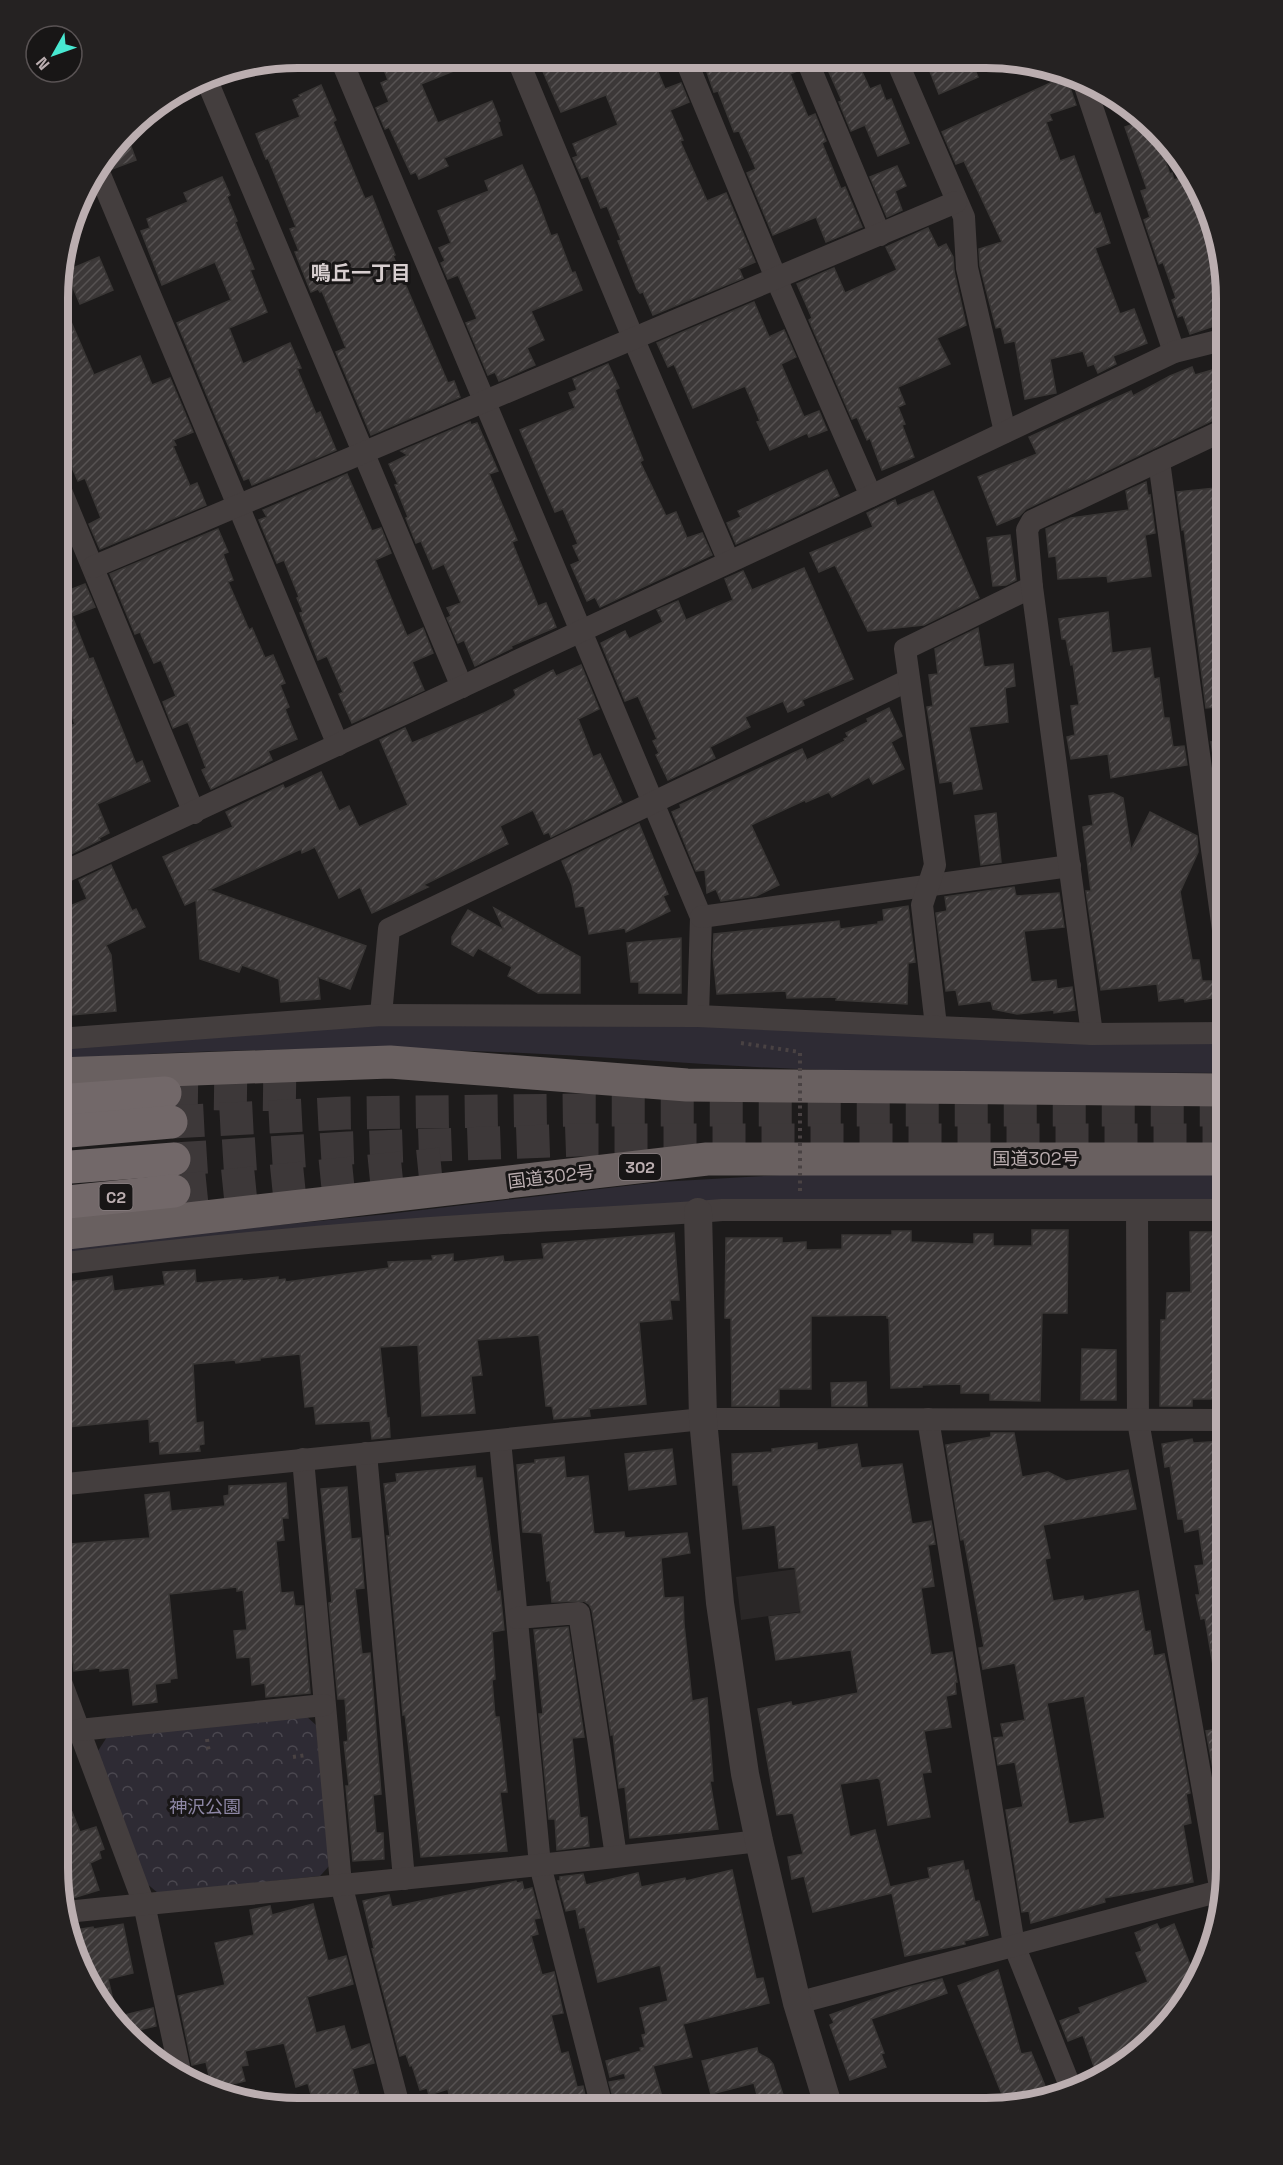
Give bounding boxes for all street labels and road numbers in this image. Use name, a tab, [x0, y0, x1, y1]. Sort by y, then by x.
street label: 国道302号	[992, 1147, 1080, 1170]
road number: 302	[619, 1154, 661, 1180]
street label: 国道302号	[506, 1160, 596, 1193]
road number: C2	[100, 1184, 132, 1210]

